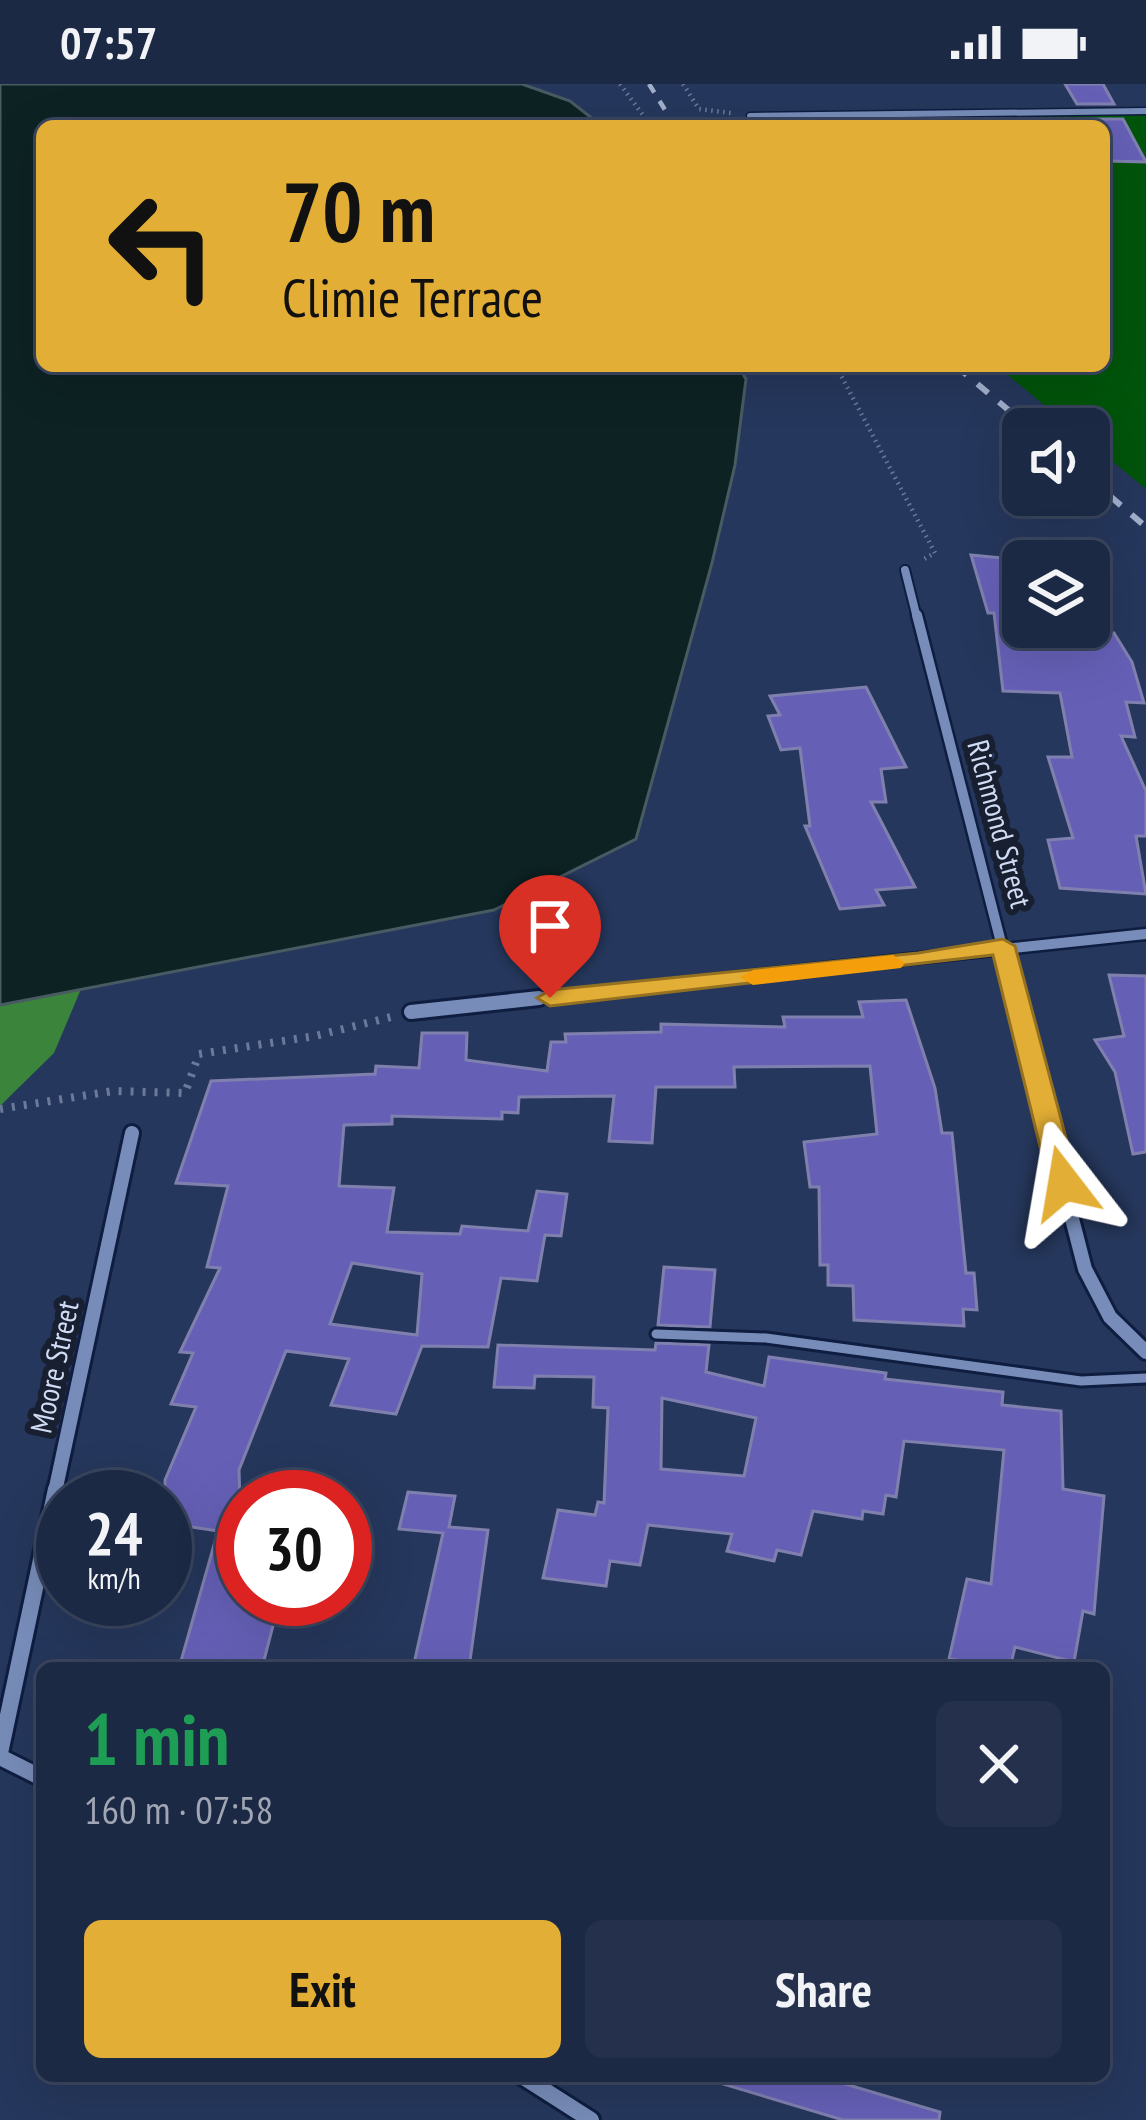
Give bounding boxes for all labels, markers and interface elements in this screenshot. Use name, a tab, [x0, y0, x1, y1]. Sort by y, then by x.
text: 07:57	[60, 13, 157, 71]
text: 70 m	[282, 156, 435, 265]
icon: left	[84, 168, 240, 324]
text: Climie Terrace	[282, 262, 543, 332]
map controls	[1002, 408, 1110, 648]
button: sound	[1002, 408, 1110, 516]
button: layers	[1002, 540, 1110, 648]
street label: Richmond Street	[959, 736, 1042, 912]
pin	[499, 875, 601, 998]
icon: arrive	[517, 893, 583, 959]
position arrow	[1001, 1120, 1127, 1246]
street label: Moore Street	[21, 1296, 87, 1436]
speed limit sign: 30	[216, 1470, 372, 1626]
text: 24	[85, 1494, 143, 1572]
text: km/h	[87, 1558, 141, 1597]
text: 1 min	[84, 1692, 229, 1785]
button: close	[936, 1701, 1062, 1827]
text: 160 m · 07:58	[84, 1784, 273, 1835]
button: Exit	[84, 1920, 561, 2058]
button: Share	[585, 1920, 1062, 2058]

